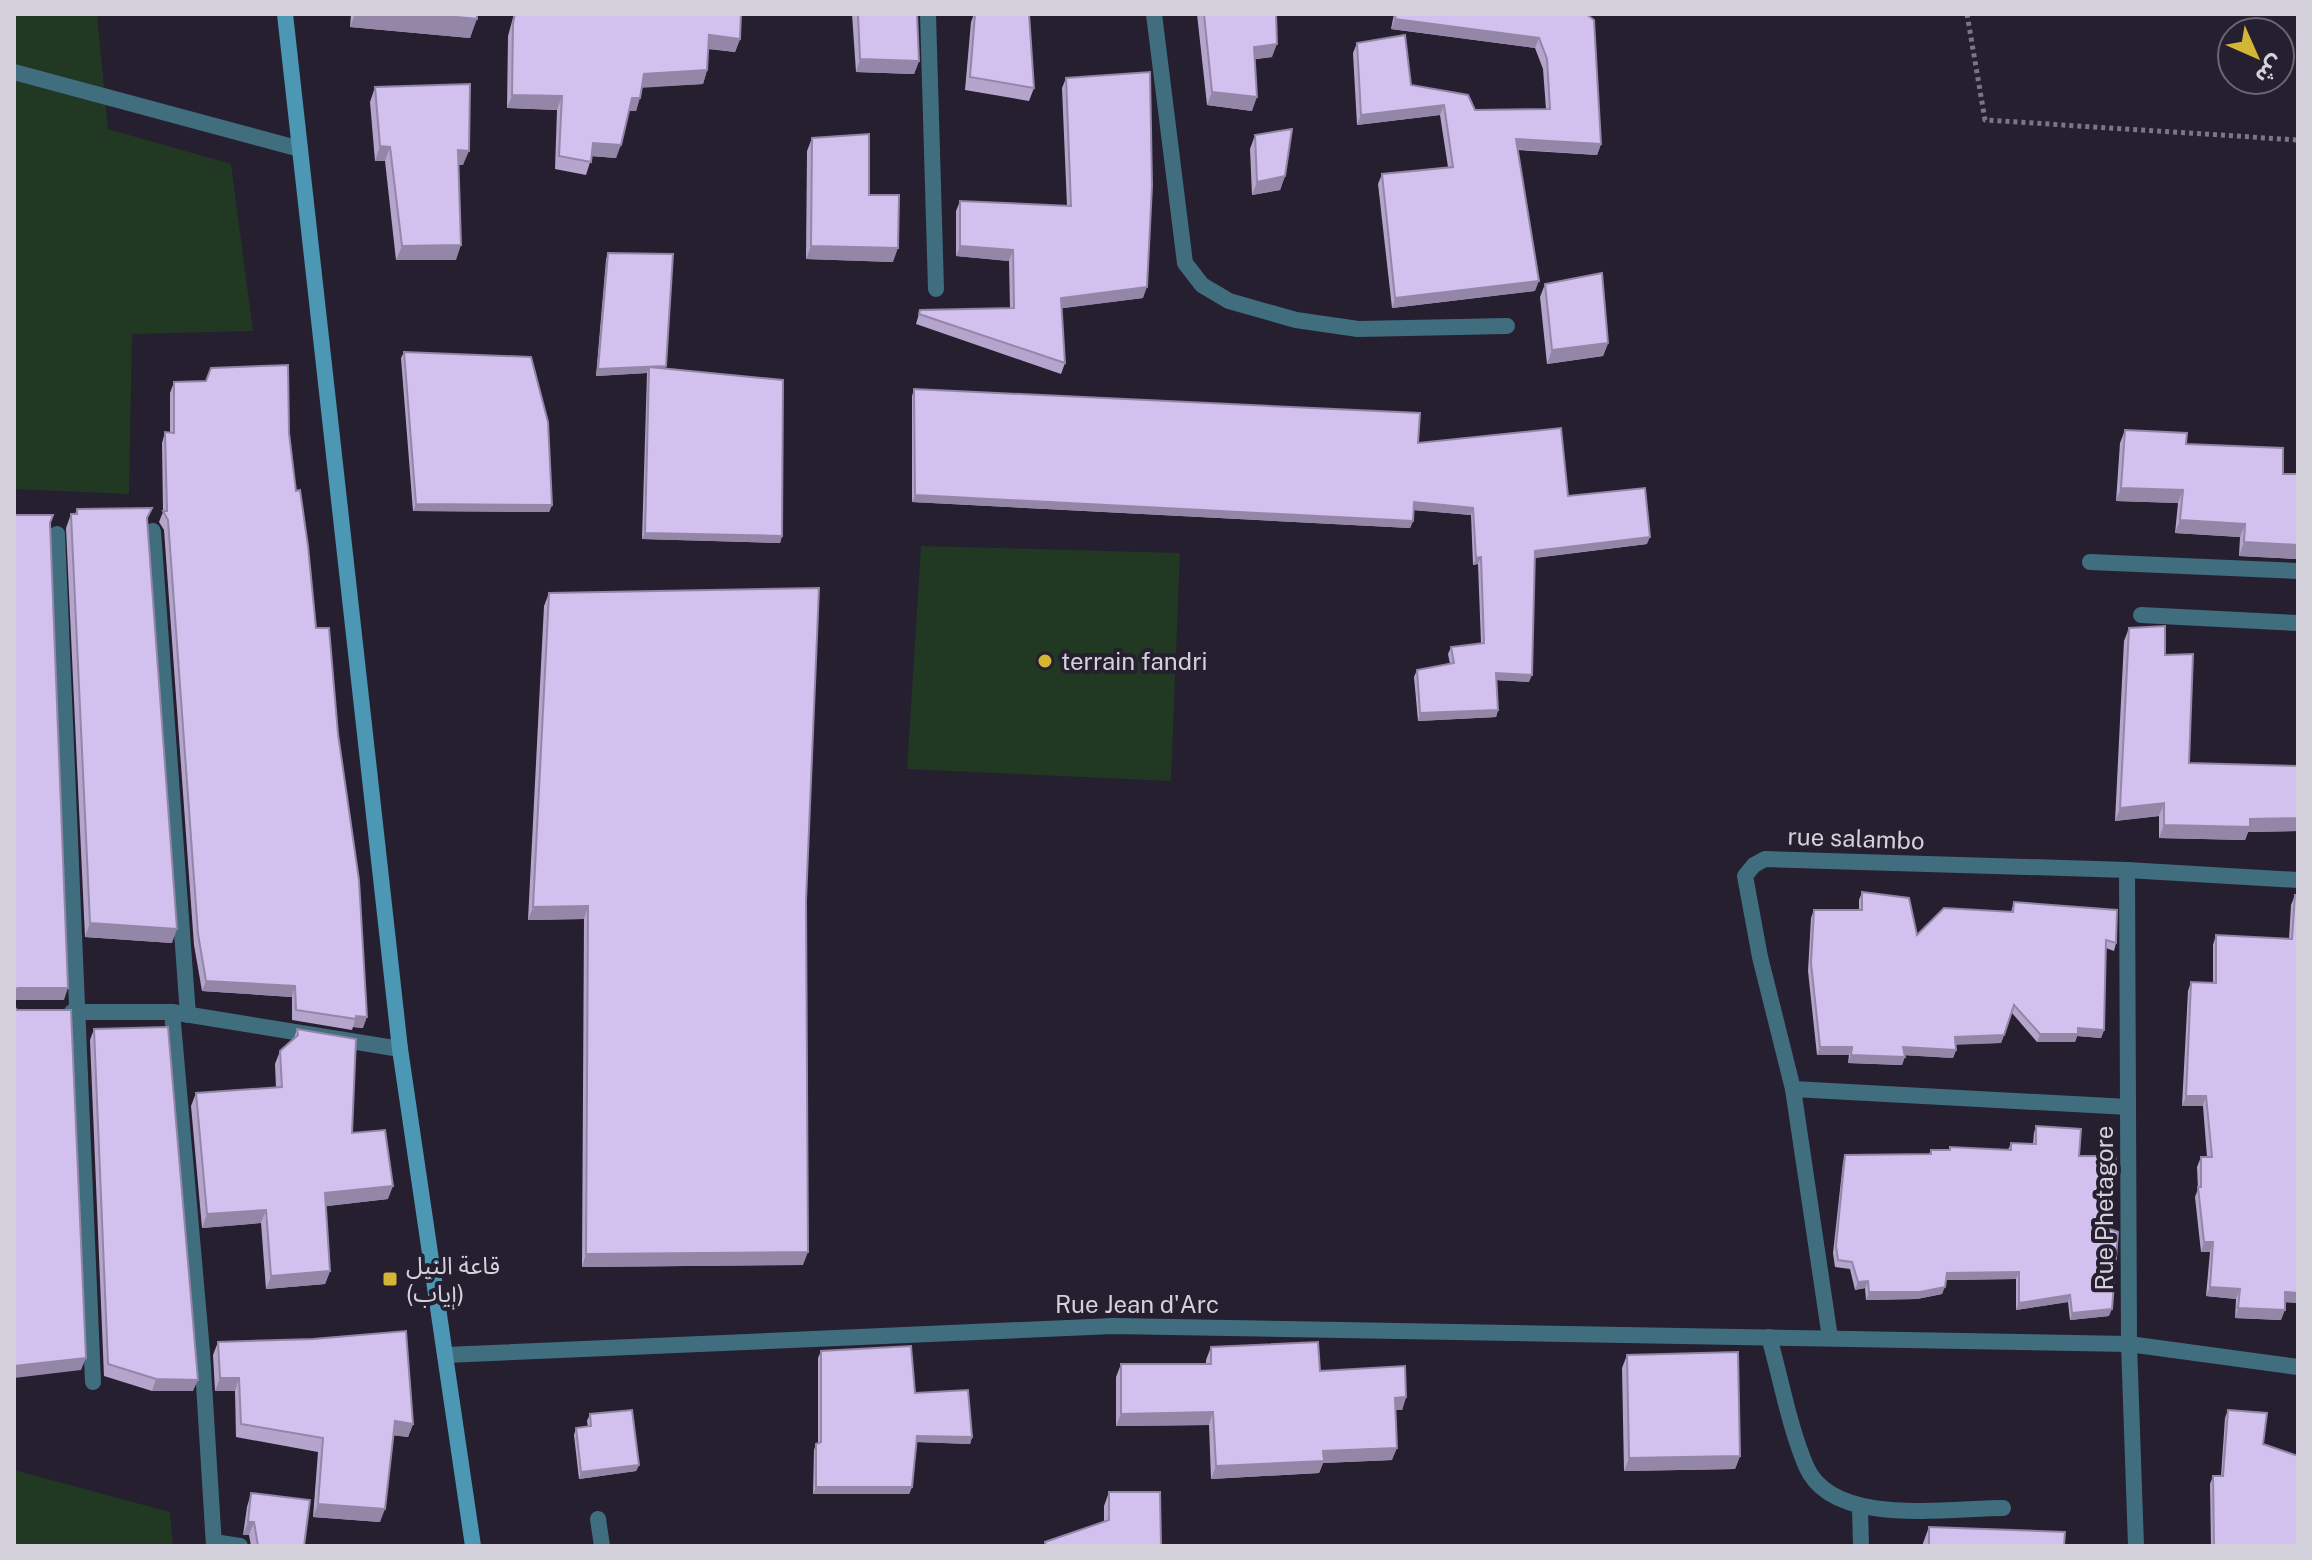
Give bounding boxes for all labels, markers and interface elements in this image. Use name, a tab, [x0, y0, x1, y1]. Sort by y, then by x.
north arrow	[2216, 16, 2296, 96]
text: ش	[2250, 50, 2290, 90]
place label: terrain fandri	[1061, 647, 1208, 675]
marker: terrain fandri	[1036, 652, 1054, 670]
street label: rue salambo	[1787, 822, 1925, 854]
street label: Rue Phetagore	[2090, 1126, 2118, 1290]
place label: قاعة النيل (إياب)	[406, 1251, 500, 1310]
marker: قاعة النيل (إياب)	[381, 1270, 399, 1288]
street label: Rue Jean d'Arc	[1055, 1290, 1219, 1318]

